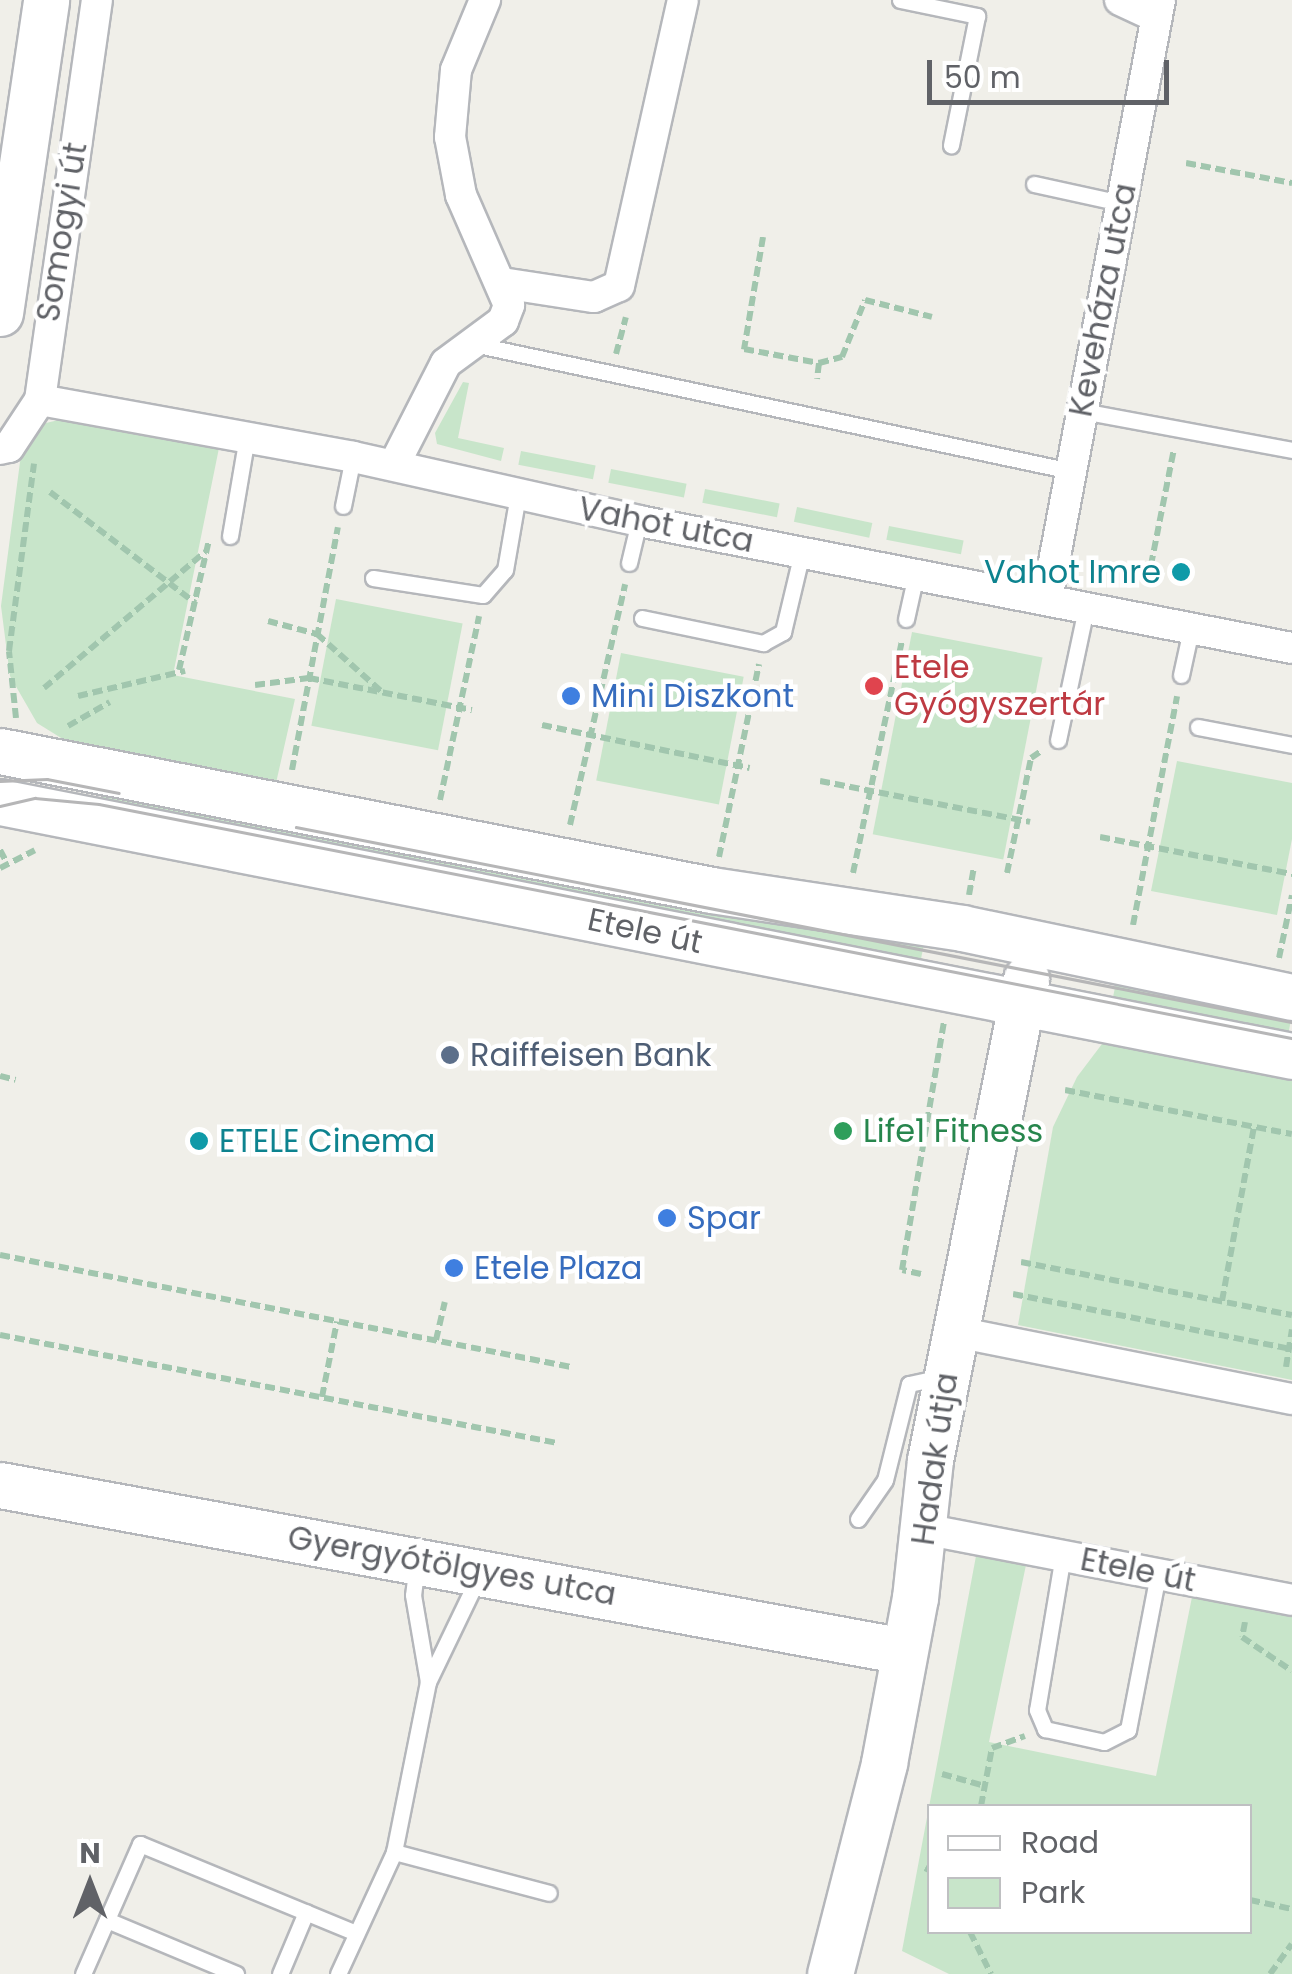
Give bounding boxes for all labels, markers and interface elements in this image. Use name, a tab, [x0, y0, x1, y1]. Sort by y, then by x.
scale bar	[932, 40, 1174, 102]
text: 50 m	[944, 56, 1021, 99]
street label: Somogyi út	[29, 140, 95, 324]
street label: Keveháza utca	[1062, 180, 1144, 420]
street label: Vahot utca	[575, 489, 757, 561]
place label: Vahot Imre	[984, 553, 1161, 591]
marker: Vahot Imre	[1170, 561, 1192, 583]
place label: Etele Gyógyszertár	[894, 649, 1105, 724]
marker: Etele Gyógyszertár	[863, 675, 885, 697]
place label: Mini Diszkont	[591, 677, 794, 715]
marker: Mini Diszkont	[560, 685, 582, 707]
street label: Etele út	[584, 900, 706, 962]
place label: Raiffeisen Bank	[470, 1036, 712, 1074]
marker: Raiffeisen Bank	[439, 1044, 461, 1066]
place label: Life1 Fitness	[863, 1112, 1043, 1150]
marker: Life1 Fitness	[832, 1120, 854, 1142]
place label: ETELE Cinema	[219, 1122, 435, 1160]
marker: ETELE Cinema	[188, 1130, 210, 1152]
place label: Spar	[687, 1199, 761, 1237]
marker: Spar	[656, 1207, 678, 1229]
place label: Etele Plaza	[474, 1249, 642, 1287]
marker: Etele Plaza	[443, 1257, 465, 1279]
street label: Hadak útja	[904, 1370, 966, 1548]
street label: Gyergyótölgyes utca	[285, 1518, 619, 1614]
street label: Etele út	[1077, 1540, 1199, 1600]
legend	[927, 1804, 1252, 1934]
text: Road	[1021, 1821, 1099, 1864]
north arrow	[40, 1834, 140, 1934]
text: N	[79, 1834, 101, 1873]
text: Park	[1021, 1871, 1085, 1914]

